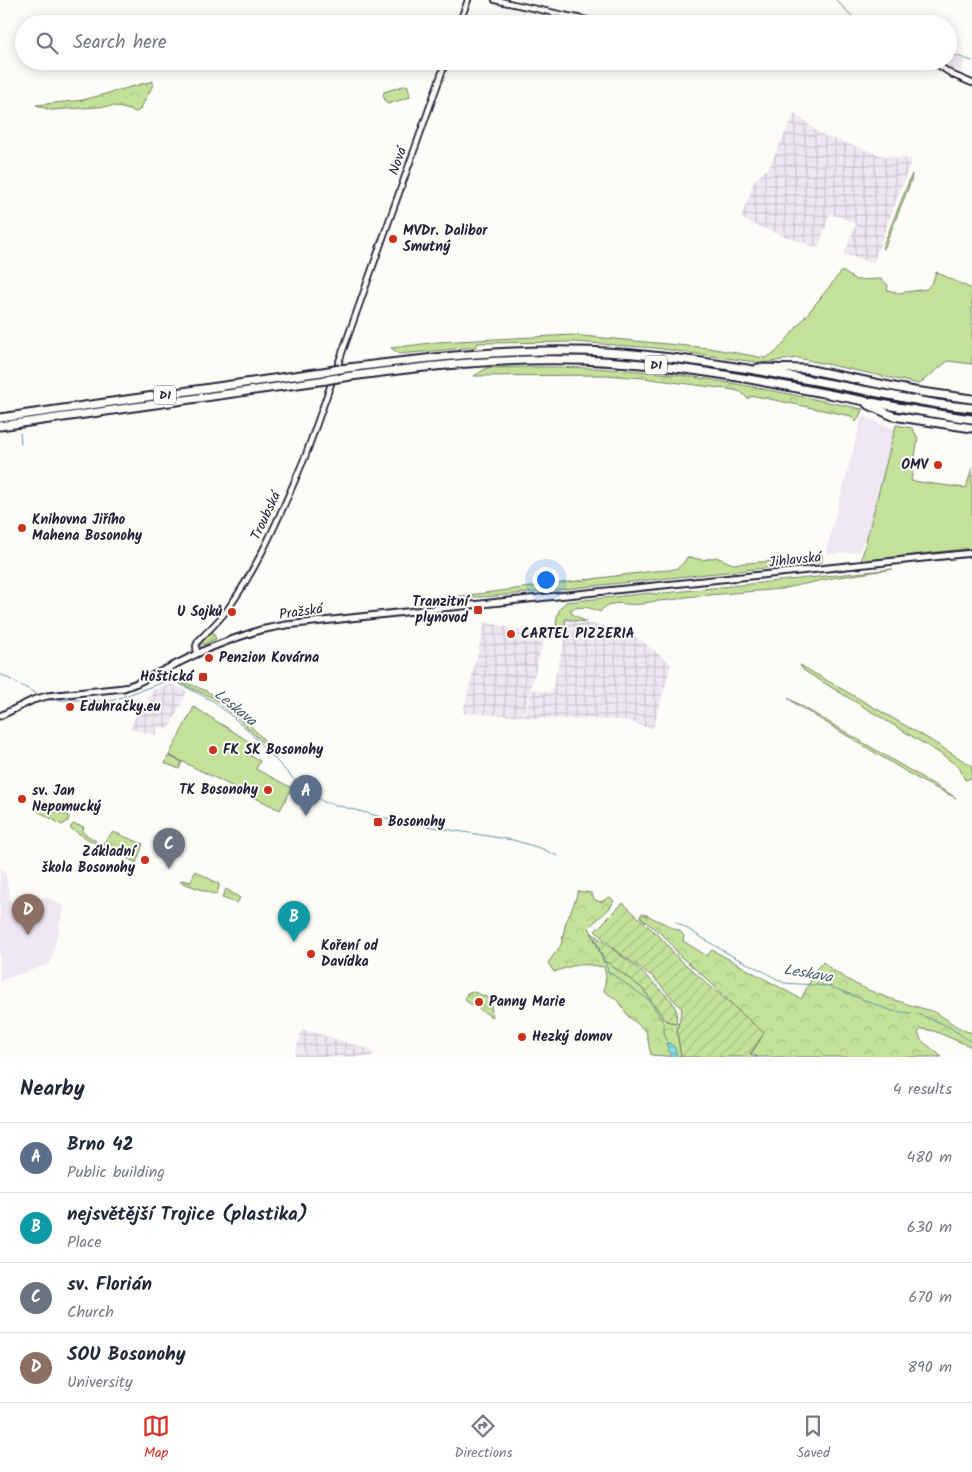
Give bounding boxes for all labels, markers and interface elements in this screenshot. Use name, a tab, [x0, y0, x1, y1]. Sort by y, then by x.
search box	[15, 15, 957, 70]
text: Search here	[73, 28, 167, 58]
icon: search	[33, 29, 61, 57]
street label: Nová	[383, 143, 414, 178]
place label: MVDr. Dalibor Smutný	[403, 220, 488, 258]
marker: MVDr. Dalibor Smutný	[387, 233, 399, 245]
road number: D1	[645, 356, 667, 374]
road number: D1	[154, 386, 176, 404]
place label: OMV	[901, 454, 930, 476]
marker: OMV	[932, 459, 944, 471]
street label: Troubská	[245, 487, 287, 544]
place label: Knihovna Jiřího Mahena Bosonohy	[32, 509, 143, 547]
marker: Knihovna Jiřího Mahena Bosonohy	[16, 522, 28, 534]
street label: Jihlavská	[768, 546, 824, 574]
your location	[533, 567, 559, 593]
place label: Tranzitní plynovod	[412, 591, 470, 629]
street label: Pražská	[278, 598, 326, 626]
place label: U Sojků	[177, 601, 222, 623]
marker: Tranzitní plynovod	[472, 604, 484, 616]
marker: U Sojků	[226, 606, 238, 618]
place label: CARTEL PIZZERIA	[521, 623, 635, 645]
marker: CARTEL PIZZERIA	[505, 628, 517, 640]
place label: Penzion Kovárna	[219, 647, 319, 669]
marker: Penzion Kovárna	[203, 652, 215, 664]
place label: Hoštická	[140, 666, 195, 688]
marker: Hoštická	[197, 671, 209, 683]
water label: Leskava	[208, 683, 262, 733]
place label: Eduhračky.eu	[80, 696, 160, 718]
marker: Eduhračky.eu	[64, 701, 76, 713]
place label: FK SK Bosonohy	[223, 739, 324, 761]
marker: FK SK Bosonohy	[207, 744, 219, 756]
pin: A	[290, 775, 322, 816]
place label: TK Bosonohy	[179, 779, 259, 801]
place label: sv. Jan Nepomucký	[32, 780, 102, 818]
marker: TK Bosonohy	[262, 784, 274, 796]
marker: sv. Jan Nepomucký	[16, 793, 28, 805]
place label: Bosonohy	[388, 811, 446, 833]
marker: Bosonohy	[372, 816, 384, 828]
pin: C	[153, 828, 185, 869]
place label: Základní škola Bosonohy	[42, 841, 137, 879]
marker: Základní škola Bosonohy	[139, 854, 151, 866]
pin: D	[12, 894, 44, 935]
pin: B	[278, 901, 310, 942]
place label: Koření od Davídka	[321, 935, 378, 973]
marker: Koření od Davídka	[305, 948, 317, 960]
water label: Leskava	[782, 958, 835, 990]
place label: Panny Marie	[489, 991, 565, 1013]
marker: Panny Marie	[473, 996, 485, 1008]
place label: Hezký domov	[532, 1026, 613, 1048]
marker: Hezký domov	[516, 1031, 528, 1043]
text: Nearby	[20, 1073, 85, 1106]
text: 4 results	[893, 1077, 952, 1102]
text: Brno 42	[67, 1130, 134, 1160]
text: A	[31, 1145, 41, 1170]
text: 480 m	[906, 1145, 952, 1170]
text: Public building	[67, 1160, 165, 1185]
text: nejsvětější Trojice (plastika)	[67, 1200, 308, 1230]
text: B	[31, 1215, 41, 1240]
text: 630 m	[907, 1215, 952, 1240]
text: Place	[67, 1230, 101, 1255]
text: sv. Florián	[67, 1270, 152, 1300]
text: C	[31, 1285, 41, 1310]
text: 670 m	[909, 1285, 952, 1310]
text: Church	[67, 1300, 114, 1325]
text: SOU Bosonohy	[67, 1340, 186, 1370]
text: D	[31, 1355, 41, 1380]
text: 890 m	[907, 1355, 952, 1380]
text: University	[67, 1370, 132, 1395]
tab: Map	[142, 1412, 170, 1464]
tab: Directions	[454, 1412, 512, 1464]
tab: Saved	[797, 1412, 830, 1464]

